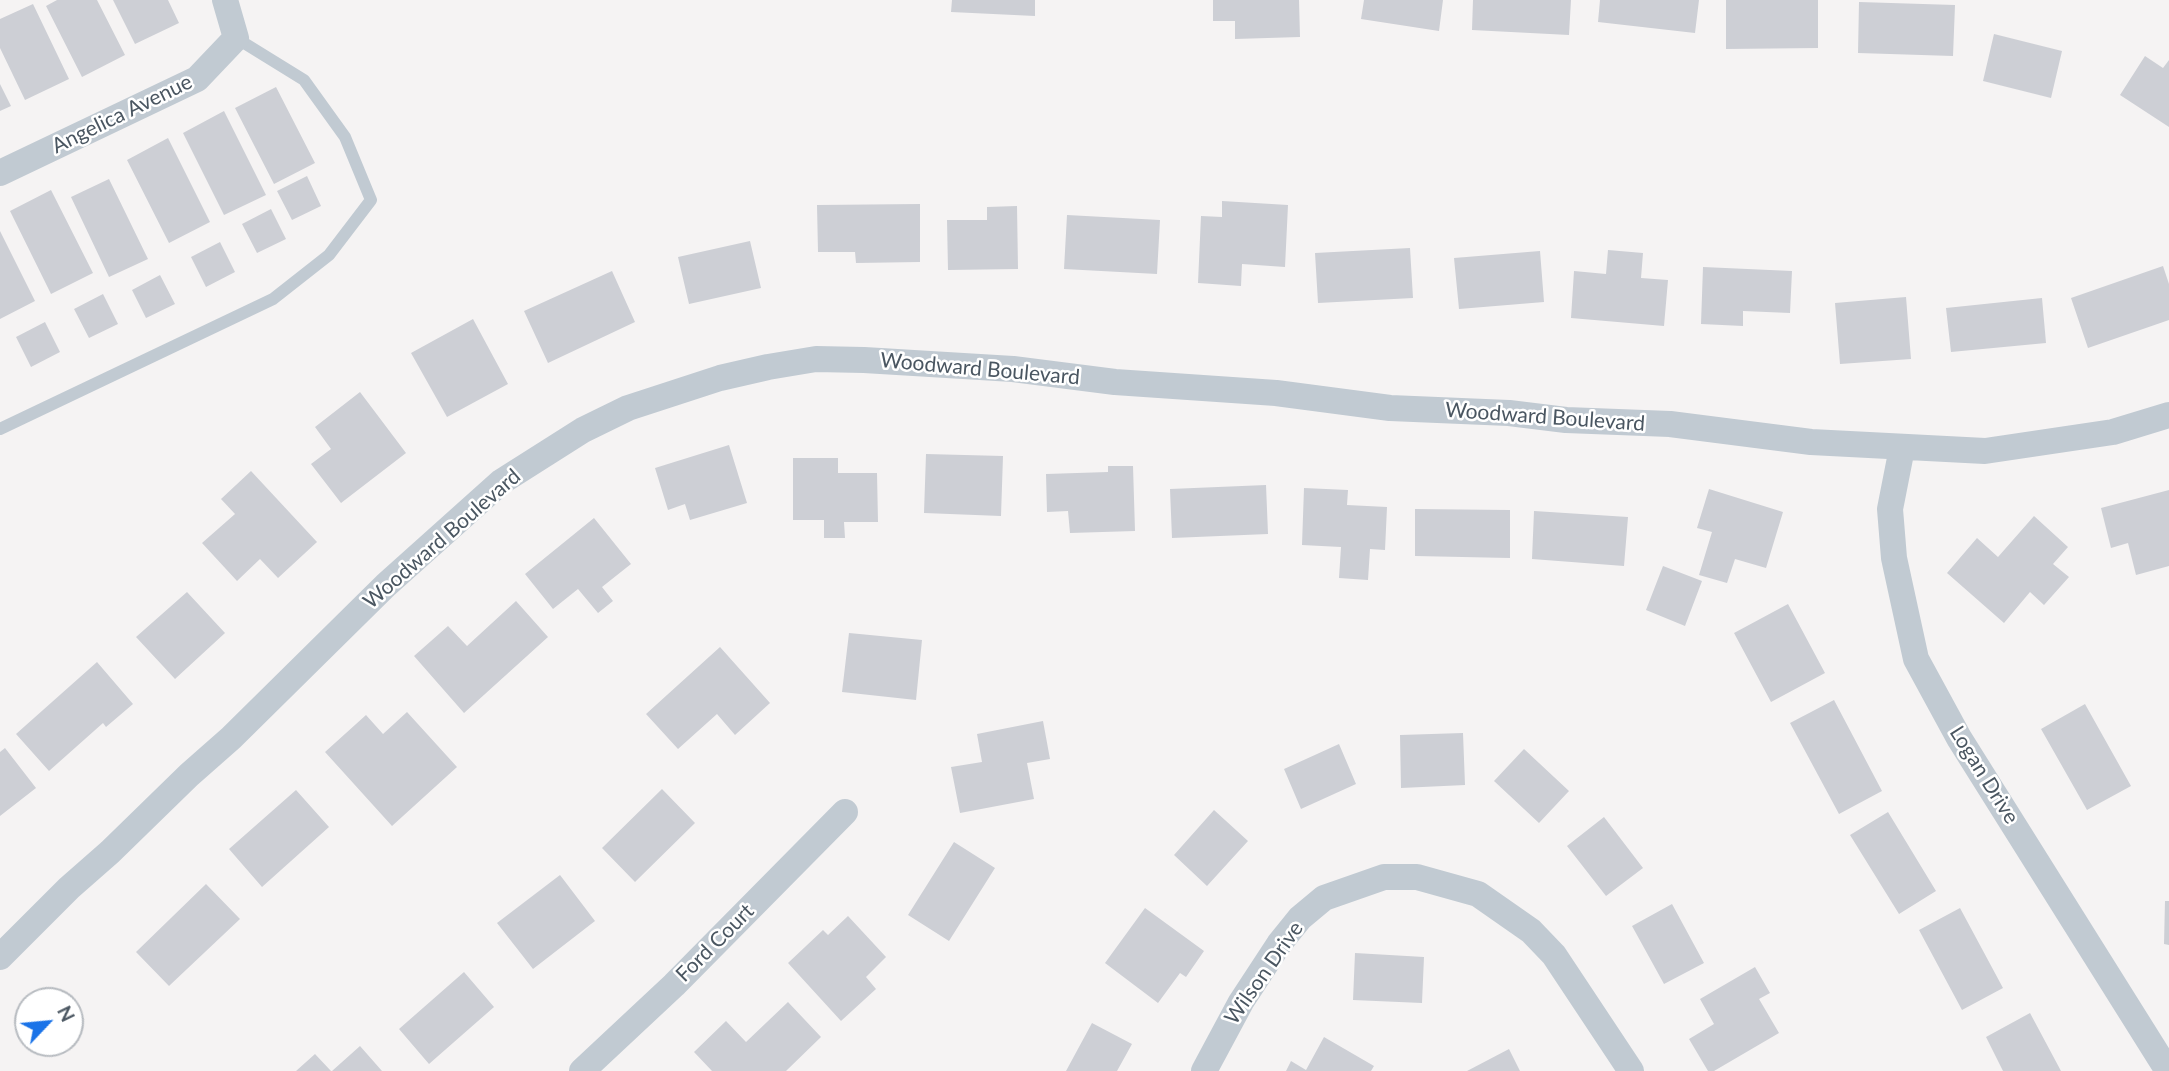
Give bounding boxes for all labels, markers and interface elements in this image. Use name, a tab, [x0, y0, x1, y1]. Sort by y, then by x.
street label: Angelica Avenue	[48, 69, 196, 159]
street label: Woodward Boulevard	[879, 348, 1081, 390]
street label: Woodward Boulevard	[1444, 397, 1646, 437]
street label: Woodward Boulevard	[358, 464, 526, 614]
street label: Logan Drive	[1944, 722, 2024, 828]
street label: Ford Court	[671, 899, 759, 987]
street label: Wilson Drive	[1219, 917, 1309, 1029]
north arrow	[14, 987, 84, 1057]
text: N	[53, 1002, 80, 1025]

